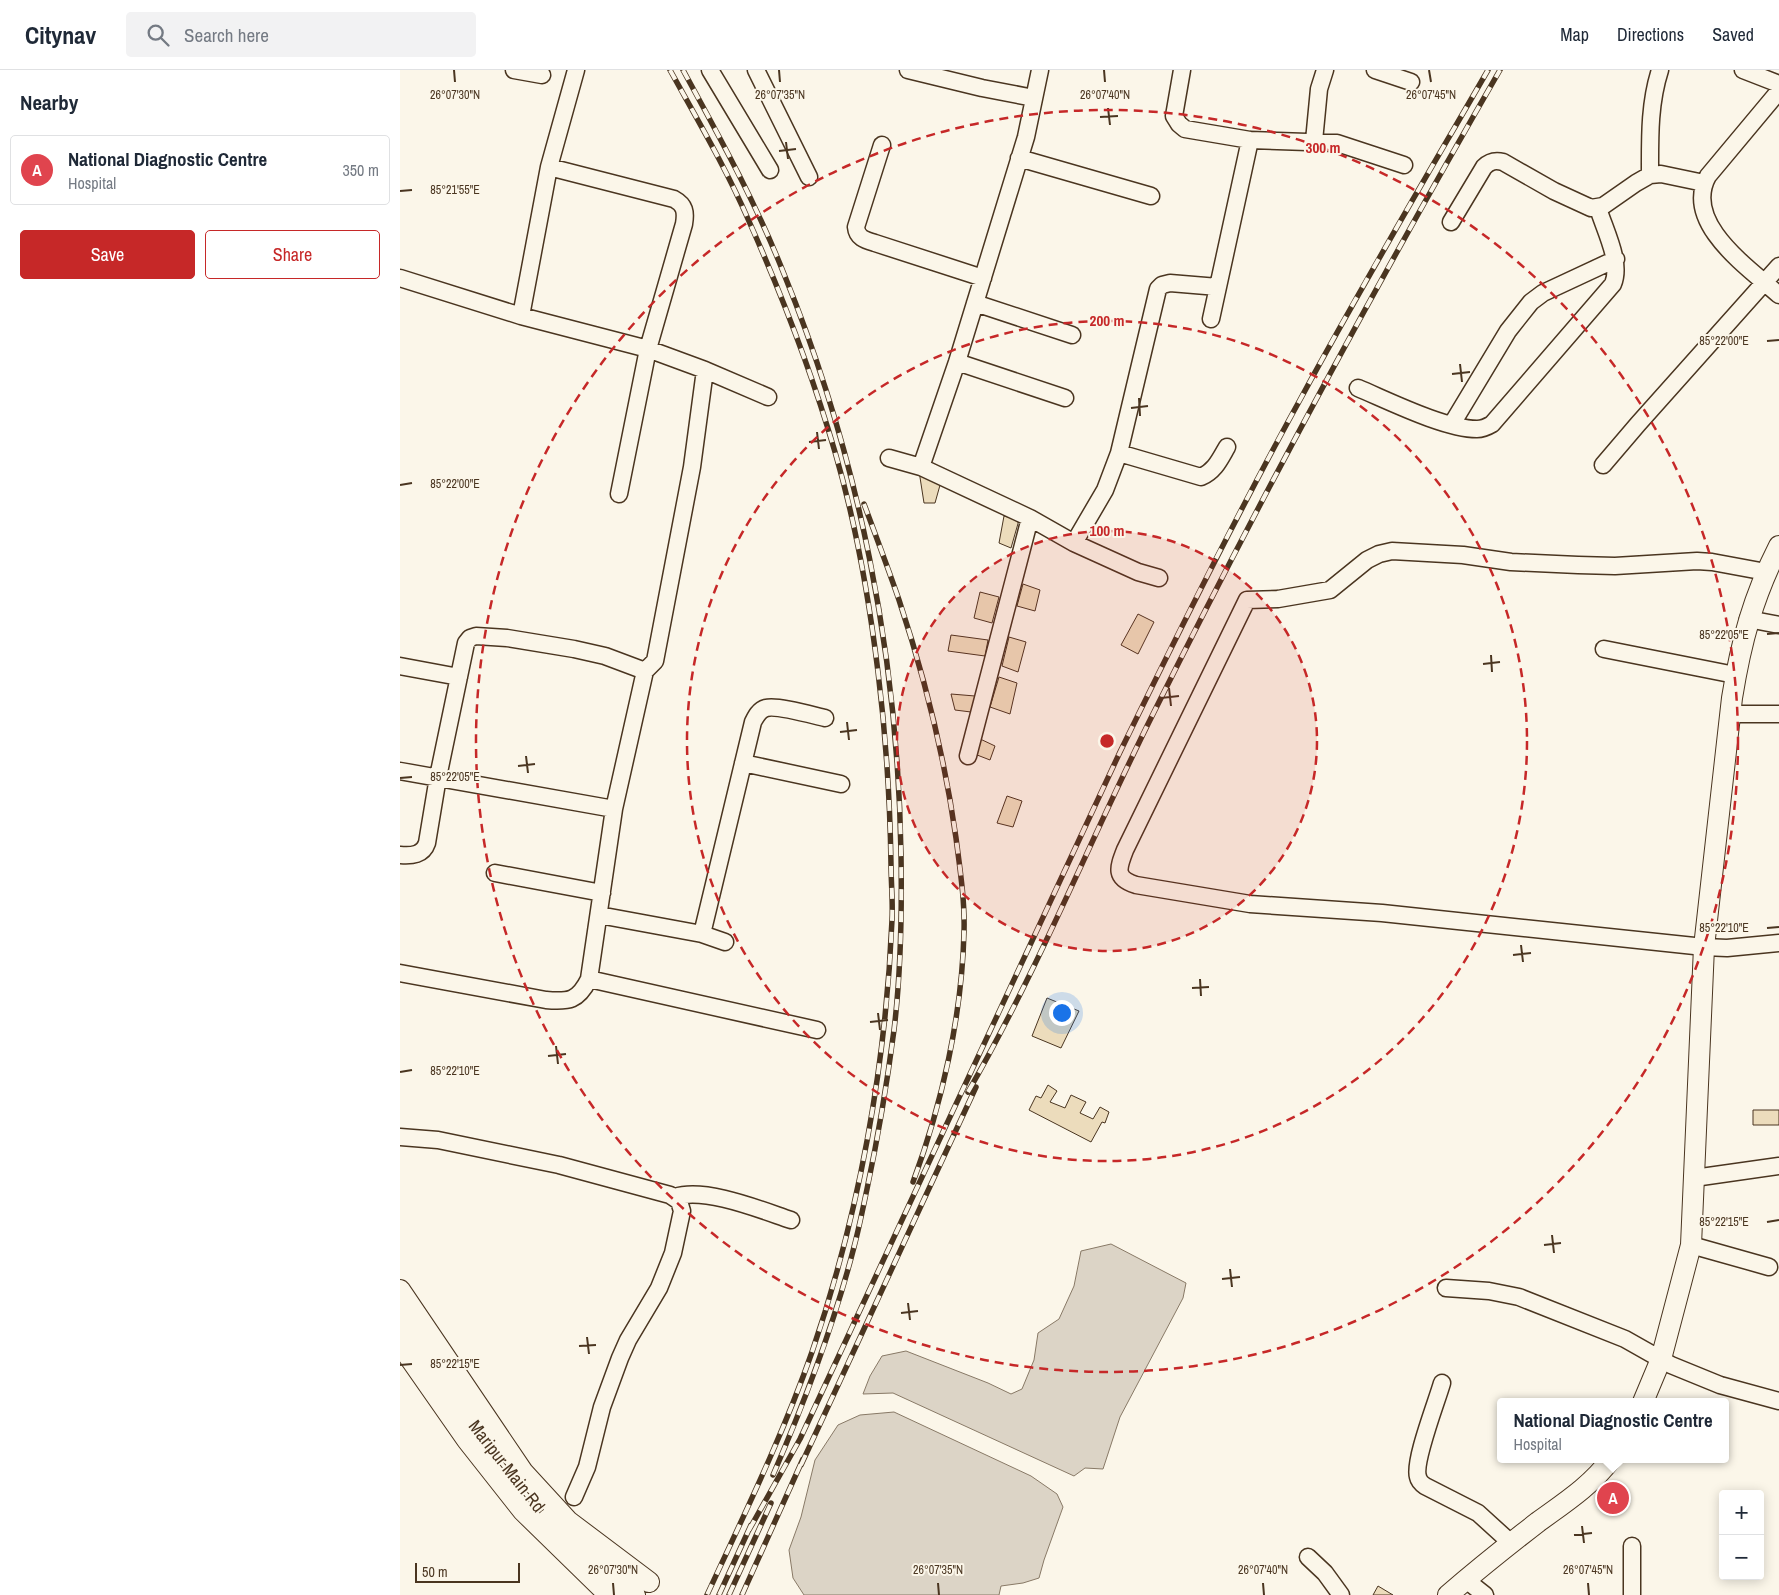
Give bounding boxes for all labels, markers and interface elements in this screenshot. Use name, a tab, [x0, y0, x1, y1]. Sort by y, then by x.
search box	[126, 12, 476, 57]
text: Citynav	[25, 19, 96, 51]
icon: search	[144, 21, 172, 49]
text: Search here	[184, 22, 269, 48]
text: Map	[1560, 22, 1589, 47]
text: Directions	[1617, 22, 1684, 47]
text: Saved	[1712, 22, 1754, 47]
text: 26°07'30"N	[430, 87, 480, 103]
text: 26°07'35"N	[755, 87, 805, 103]
text: 26°07'40"N	[1080, 87, 1130, 103]
text: 26°07'45"N	[1406, 87, 1456, 103]
text: Nearby	[20, 88, 78, 117]
text: 300 m	[1306, 137, 1340, 158]
text: National Diagnostic Centre	[68, 146, 267, 172]
text: A	[32, 159, 42, 181]
text: 350 m	[343, 159, 379, 181]
text: Hospital	[68, 172, 116, 194]
text: 85°21'55"E	[430, 182, 480, 198]
button: Save	[20, 230, 195, 279]
button: Share	[205, 230, 380, 279]
text: 200 m	[1090, 310, 1124, 331]
text: 85°22'00"E	[1699, 333, 1749, 349]
text: 85°22'00"E	[430, 476, 480, 492]
text: 100 m	[1090, 520, 1124, 541]
text: 85°22'05"E	[1699, 627, 1749, 643]
centre of rings	[1098, 732, 1116, 750]
text: 85°22'05"E	[430, 769, 480, 785]
text: 85°22'10"E	[1699, 920, 1749, 936]
your location	[1049, 1000, 1075, 1026]
text: 85°22'10"E	[430, 1063, 480, 1079]
text: 85°22'15"E	[1699, 1214, 1749, 1230]
text: 85°22'15"E	[430, 1356, 480, 1372]
popup	[1497, 1398, 1729, 1463]
text: National Diagnostic Centre	[1513, 1407, 1713, 1433]
street label: Maripur Main Rd	[463, 1415, 551, 1517]
text: Hospital	[1513, 1433, 1562, 1455]
pin: A	[1597, 1479, 1629, 1517]
map controls	[1719, 1490, 1764, 1580]
button: +	[1719, 1490, 1764, 1535]
button: −	[1719, 1535, 1764, 1580]
scale bar	[415, 1560, 520, 1583]
text: 26°07'30"N	[588, 1562, 638, 1578]
text: 26°07'35"N	[913, 1562, 963, 1578]
text: 26°07'40"N	[1238, 1562, 1288, 1578]
text: 26°07'45"N	[1563, 1562, 1613, 1578]
text: 50 m	[422, 1563, 448, 1581]

